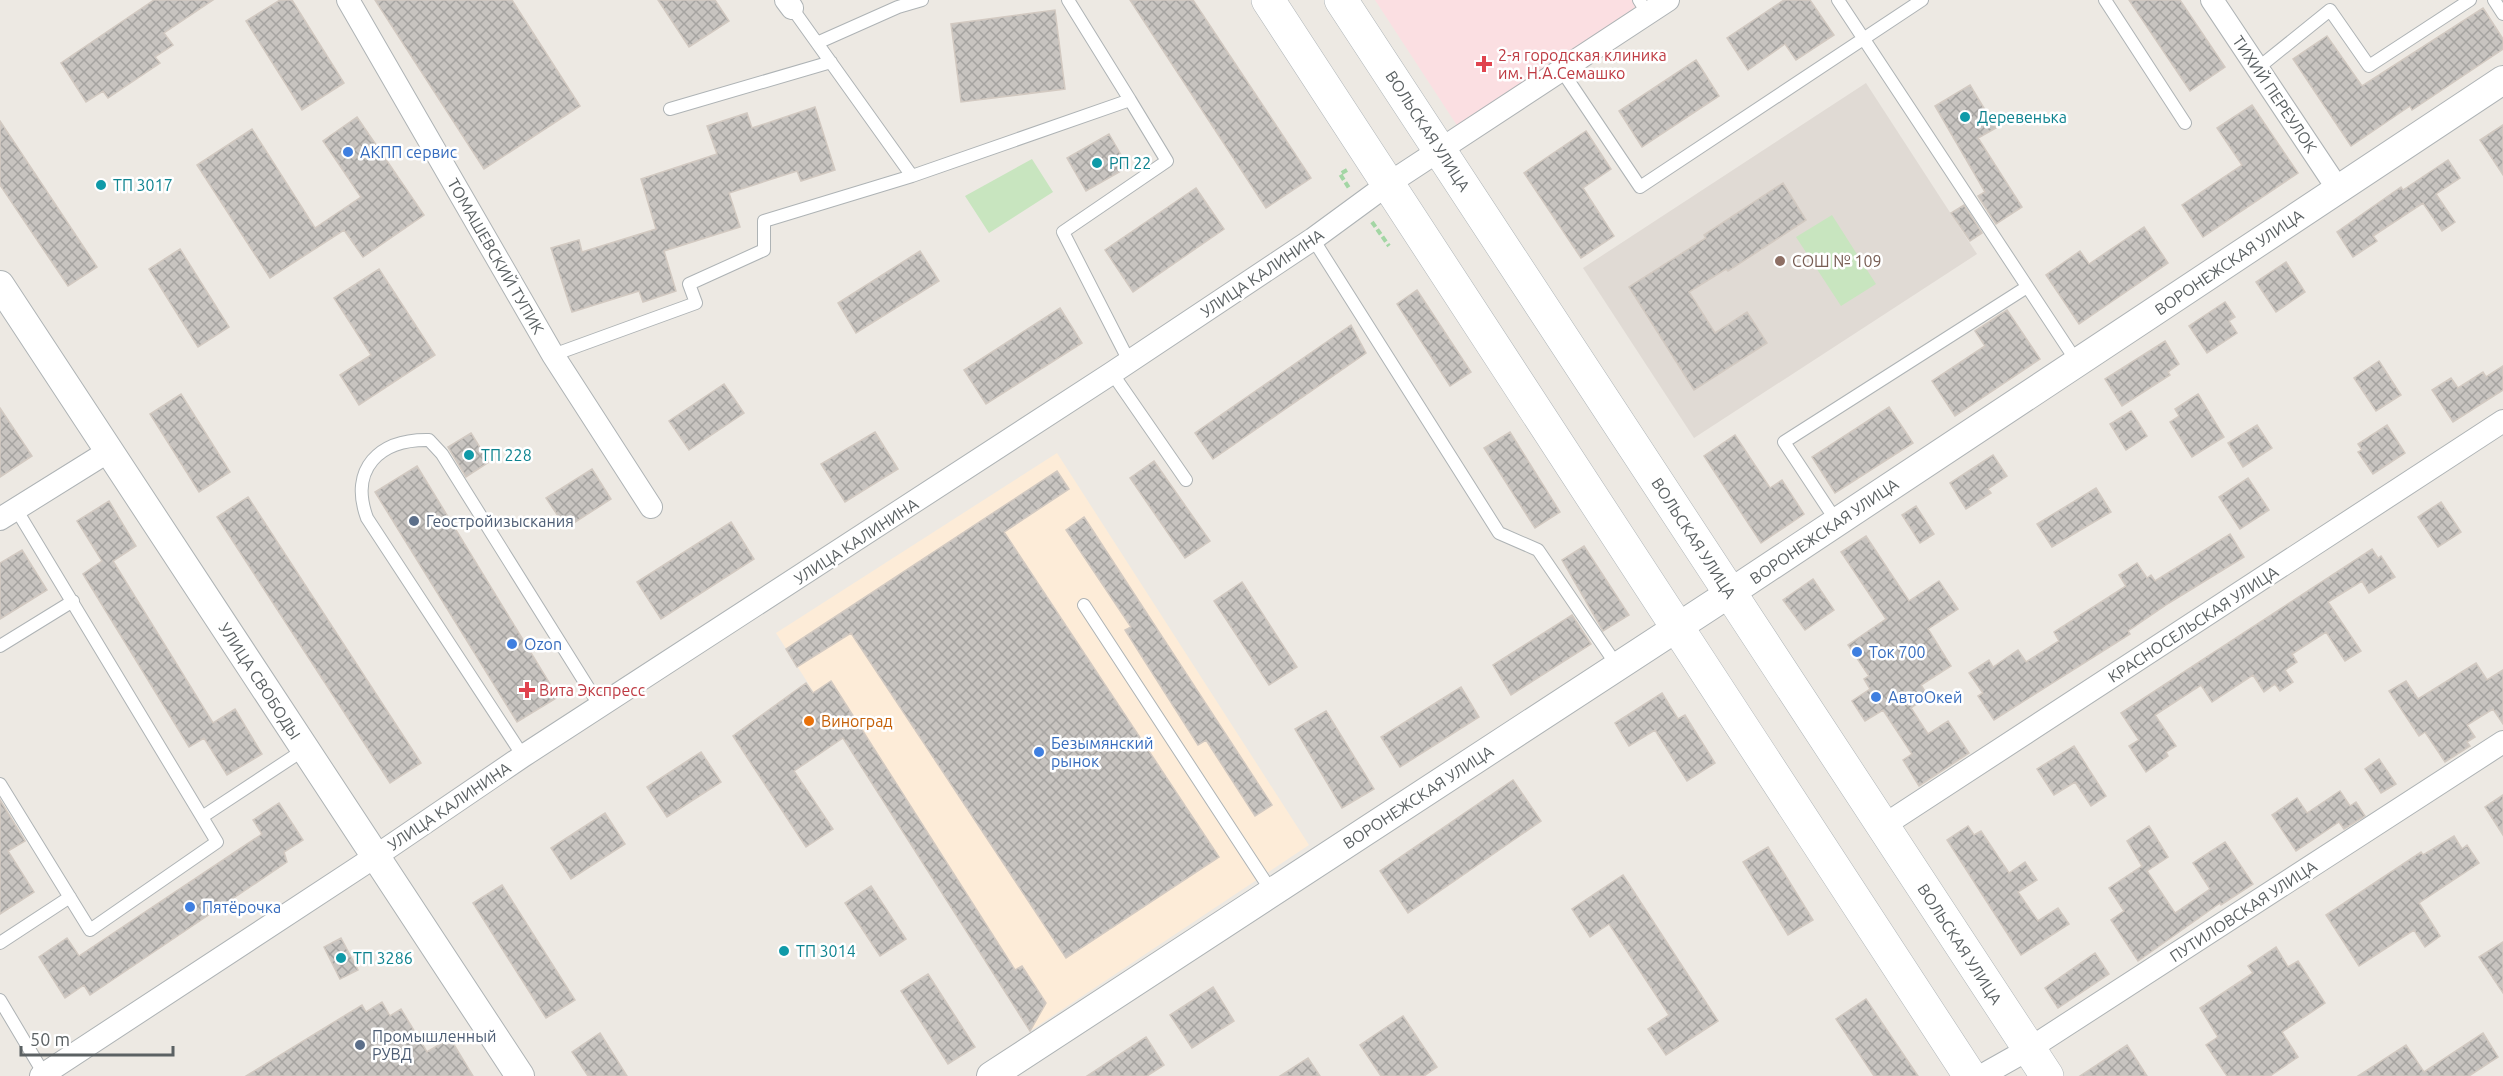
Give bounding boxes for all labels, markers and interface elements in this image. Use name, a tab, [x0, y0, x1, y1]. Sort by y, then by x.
street label: ТИХИЙ ПЕРЕУЛОК	[2229, 32, 2322, 156]
place label: 2-я городская клиника им. Н.А.Семашко	[1498, 46, 1667, 82]
marker: 2-я городская клиника им. Н.А.Семашко	[1475, 55, 1493, 73]
street label: ВОЛЬСКАЯ УЛИЦА	[1382, 67, 1474, 195]
place label: Деревенька	[1977, 108, 2067, 126]
marker: Деревенька	[1958, 110, 1972, 124]
place label: АКПП сервис	[360, 143, 458, 161]
marker: АКПП сервис	[341, 145, 355, 159]
place label: РП 22	[1109, 154, 1151, 172]
marker: РП 22	[1090, 156, 1104, 170]
street label: ТОМАШЕВСКИЙ ТУПИК	[444, 175, 549, 337]
place label: ТП 3017	[113, 176, 173, 194]
marker: ТП 3017	[94, 178, 108, 192]
street label: ВОРОНЕЖСКАЯ УЛИЦА	[2151, 205, 2307, 318]
street label: УЛИЦА КАЛИНИНА	[1197, 225, 1327, 321]
place label: СОШ № 109	[1792, 252, 1882, 270]
marker: СОШ № 109	[1773, 254, 1787, 268]
place label: ТП 228	[481, 446, 532, 464]
marker: ТП 228	[462, 448, 476, 462]
street label: ВОЛЬСКАЯ УЛИЦА	[1648, 474, 1740, 602]
street label: ВОРОНЕЖСКАЯ УЛИЦА	[1746, 474, 1902, 587]
street label: УЛИЦА КАЛИНИНА	[791, 494, 922, 588]
place label: Геостройизыскания	[426, 512, 574, 530]
marker: Геостройизыскания	[407, 514, 421, 528]
street label: КРАСНОСЕЛЬСКАЯ УЛИЦА	[2105, 562, 2282, 686]
street label: УЛИЦА СВОБОДЫ	[216, 619, 304, 743]
place label: Ozon	[524, 635, 562, 653]
marker: Ozon	[505, 637, 519, 651]
place label: Ток 700	[1869, 643, 1925, 661]
marker: Ток 700	[1850, 645, 1864, 659]
place label: Вита Экспресс	[539, 681, 646, 699]
marker: Вита Экспресс	[520, 683, 534, 697]
place label: АвтоОкей	[1888, 688, 1962, 706]
marker: АвтоОкей	[1869, 690, 1883, 704]
place label: Виноград	[821, 712, 893, 730]
marker: Виноград	[802, 714, 816, 728]
place label: Безымянский рынок	[1051, 734, 1153, 770]
street label: ВОРОНЕЖСКАЯ УЛИЦА	[1340, 741, 1497, 852]
marker: Безымянский рынок	[1032, 745, 1046, 759]
street label: УЛИЦА КАЛИНИНА	[384, 758, 514, 854]
street label: ПУТИЛОВСКАЯ УЛИЦА	[2166, 856, 2320, 965]
street label: ВОЛЬСКАЯ УЛИЦА	[1914, 880, 2006, 1008]
place label: Пятёрочка	[202, 898, 281, 916]
marker: Пятёрочка	[183, 900, 197, 914]
place label: ТП 3014	[796, 942, 856, 960]
marker: ТП 3014	[777, 944, 791, 958]
place label: ТП 3286	[353, 949, 413, 967]
marker: ТП 3286	[334, 951, 348, 965]
scale bar	[21, 1019, 172, 1057]
place label: Промышленный РУВД	[372, 1027, 497, 1063]
text: 50 m	[30, 1029, 70, 1049]
marker: Промышленный РУВД	[353, 1038, 367, 1052]

